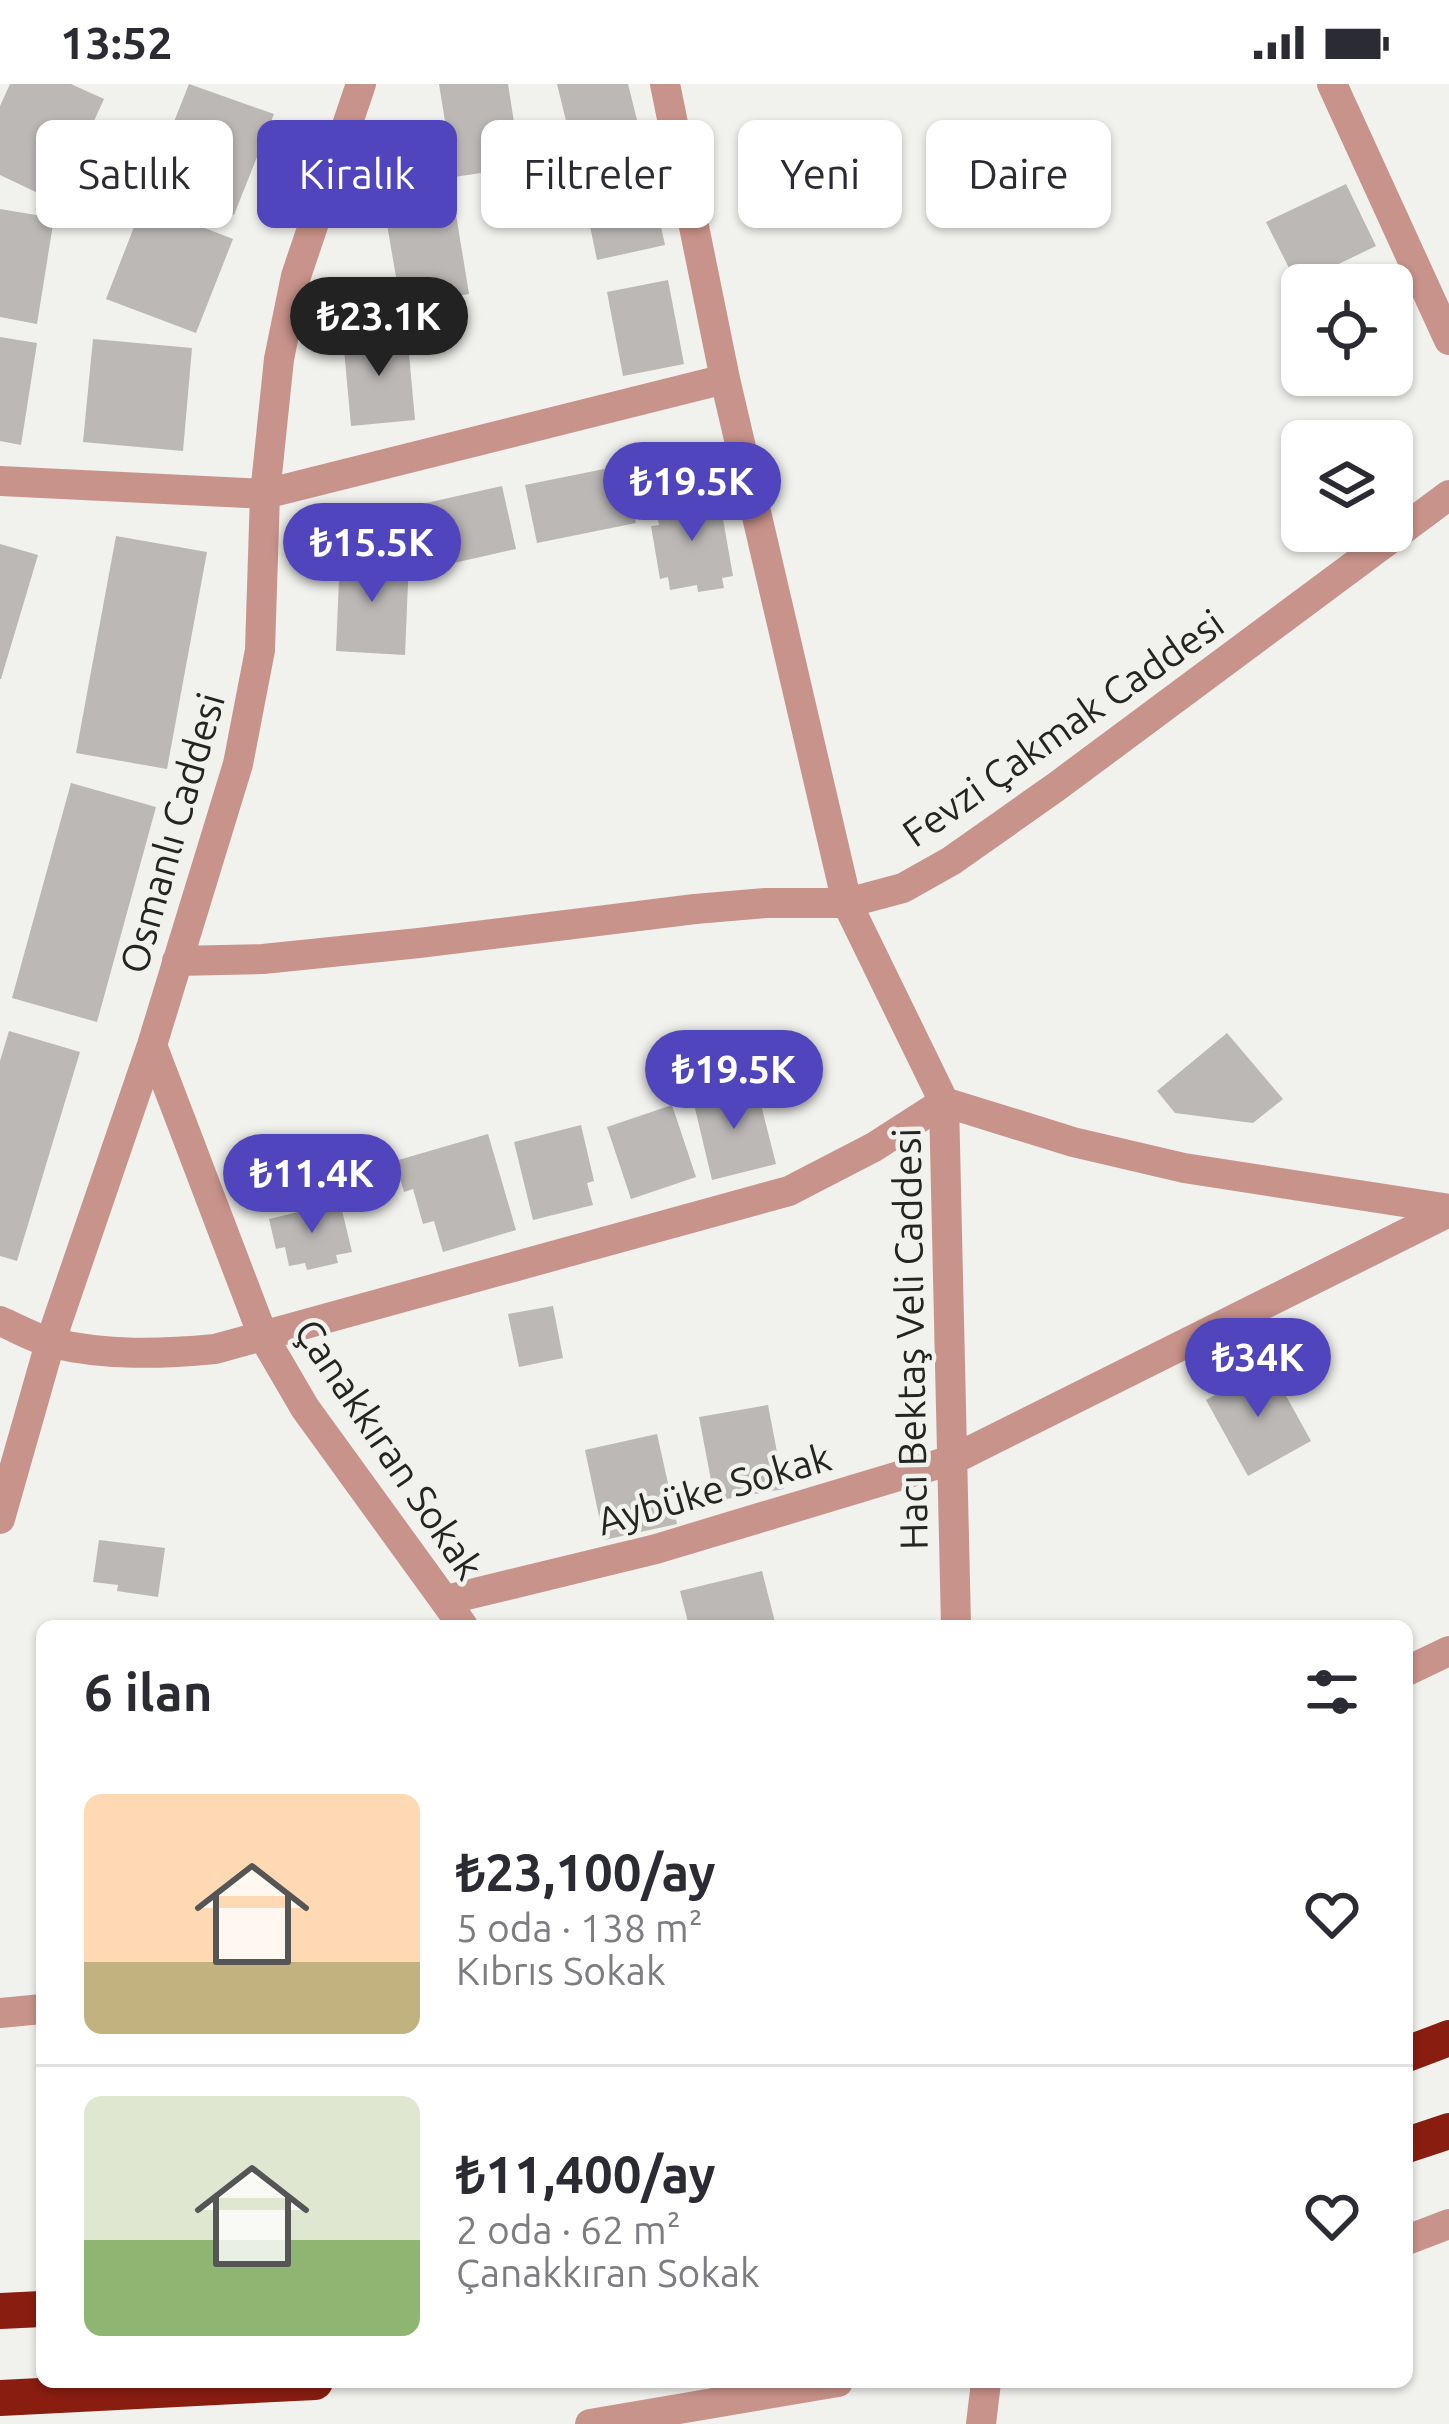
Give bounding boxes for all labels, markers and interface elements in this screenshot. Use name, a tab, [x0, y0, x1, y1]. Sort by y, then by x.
text: 13:52	[60, 17, 173, 68]
chip: Satılık	[36, 120, 233, 228]
chip: Kiralık	[257, 120, 457, 228]
chip: Filtreler	[481, 120, 714, 228]
chip: Yeni	[738, 120, 902, 228]
chip: Daire	[926, 120, 1111, 228]
map controls	[1281, 264, 1413, 552]
button: locate	[1281, 264, 1413, 396]
pin: ₺23.1K	[281, 277, 477, 379]
text: ₺23.1K	[317, 294, 441, 337]
button: layers	[1281, 420, 1413, 552]
pin: ₺19.5K	[594, 442, 790, 544]
text: ₺19.5K	[630, 459, 754, 502]
pin: ₺15.5K	[274, 503, 470, 605]
text: ₺15.5K	[310, 520, 434, 563]
street label: Fevzi Çakmak Caddesi	[894, 601, 1231, 854]
street label: Osmanlı Caddesi	[111, 688, 232, 978]
pin: ₺19.5K	[636, 1030, 832, 1132]
text: ₺19.5K	[672, 1047, 796, 1090]
street label: Hacı Bektaş Veli Caddesi	[884, 1128, 935, 1550]
pin: ₺11.4K	[214, 1134, 410, 1236]
text: ₺11.4K	[250, 1151, 374, 1194]
street label: Çanakkıran Sokak	[287, 1311, 492, 1587]
pin: ₺34K	[1187, 1318, 1329, 1420]
text: ₺34K	[1212, 1335, 1304, 1378]
street label: Aybüke Sokak	[592, 1435, 836, 1542]
icon: filters	[1299, 1659, 1365, 1725]
text: 6 ilan	[84, 1663, 213, 1721]
icon: home	[180, 1842, 324, 1986]
text: ₺23,100/ay	[456, 1843, 716, 1901]
icon: heart	[1299, 1881, 1365, 1947]
text: 5 oda · 138 m²	[456, 1906, 703, 1949]
text: Kıbrıs Sokak	[456, 1949, 666, 1992]
icon: home	[180, 2144, 324, 2288]
text: ₺11,400/ay	[456, 2145, 716, 2203]
icon: heart	[1299, 2183, 1365, 2249]
text: 2 oda · 62 m²	[456, 2208, 681, 2251]
text: Çanakkıran Sokak	[456, 2251, 760, 2294]

